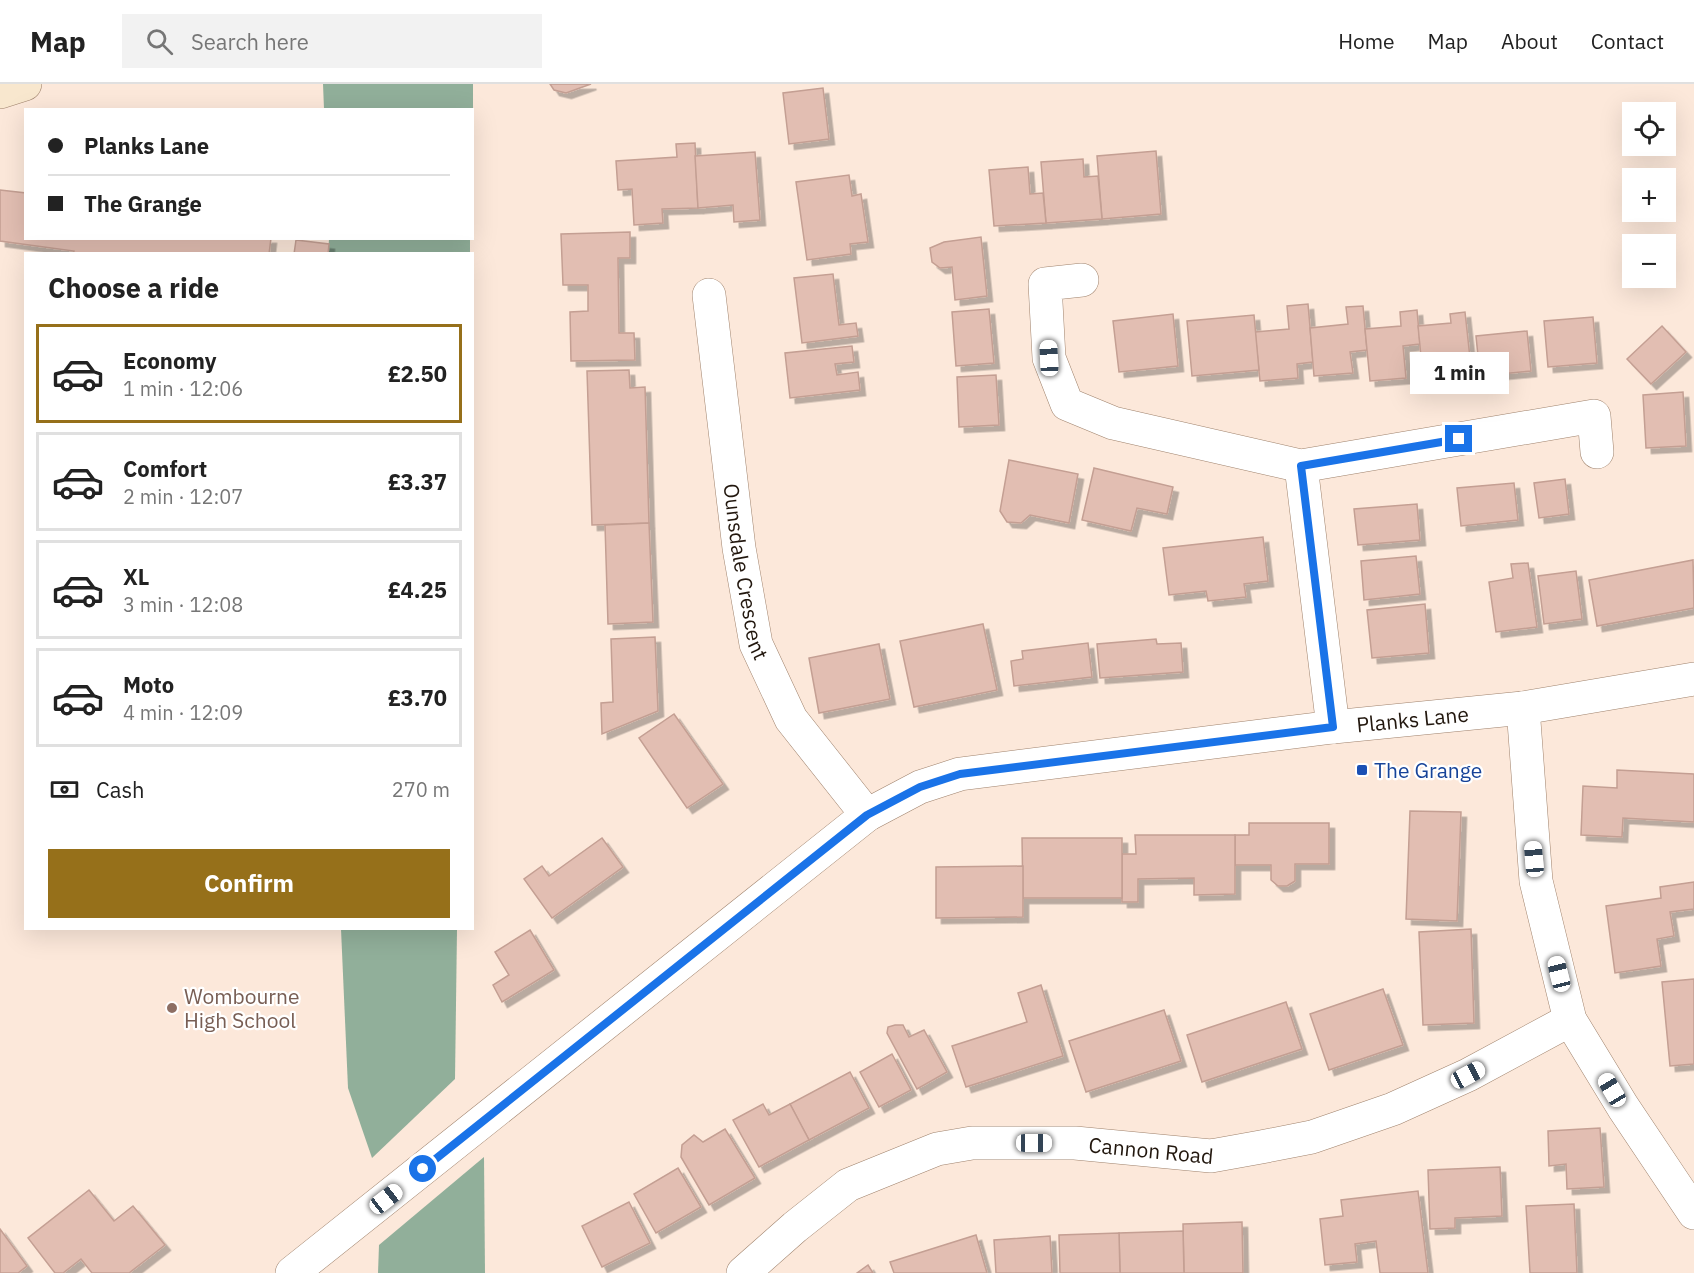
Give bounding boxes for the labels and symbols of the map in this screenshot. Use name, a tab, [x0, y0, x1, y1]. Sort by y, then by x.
car	[1039, 340, 1059, 376]
callout: 1 min	[1410, 352, 1508, 394]
route end	[1445, 425, 1472, 452]
street label: Ounsdale Crescent	[717, 482, 775, 664]
street label: Planks Lane	[1355, 700, 1470, 739]
place label: The Grange	[1374, 756, 1482, 784]
marker: The Grange	[1355, 763, 1369, 777]
car	[1523, 840, 1545, 878]
car	[1546, 954, 1572, 994]
place label: Wombourne High School	[184, 982, 300, 1034]
marker: Wombourne High School	[165, 1001, 179, 1015]
car	[1448, 1059, 1488, 1091]
car	[1595, 1070, 1629, 1110]
street label: Cannon Road	[1087, 1130, 1215, 1170]
car	[1016, 1134, 1052, 1152]
route start	[409, 1155, 436, 1182]
car	[366, 1181, 406, 1217]

